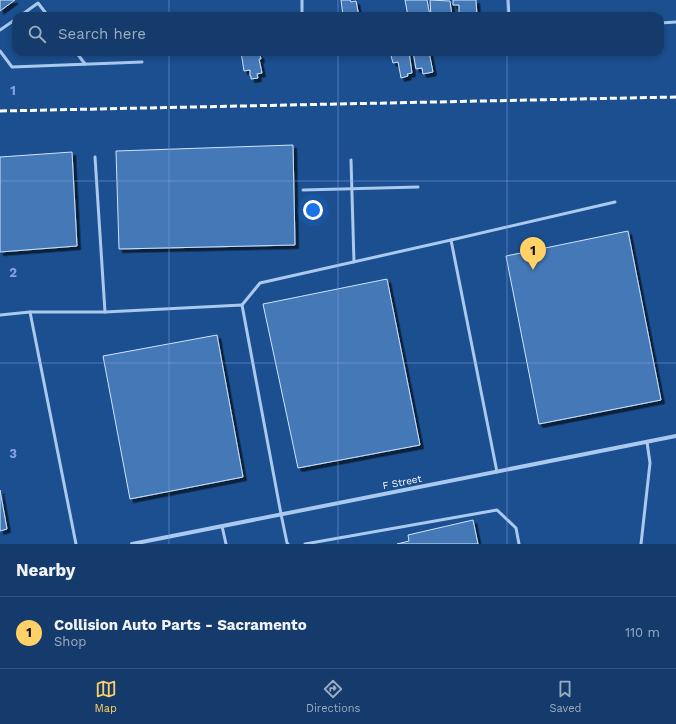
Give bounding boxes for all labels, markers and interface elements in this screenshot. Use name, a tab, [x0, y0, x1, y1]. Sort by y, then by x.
search box	[12, 12, 664, 56]
icon: search	[26, 23, 48, 45]
text: Search here	[58, 25, 146, 43]
text: 1	[10, 83, 16, 98]
your location	[303, 200, 323, 220]
pin: 1	[520, 237, 546, 270]
text: 2	[9, 265, 17, 280]
text: 3	[9, 446, 17, 461]
street label: F Street	[382, 473, 423, 491]
text: Nearby	[16, 560, 75, 580]
text: Collision Auto Parts - Sacramento	[54, 616, 307, 634]
text: 1	[26, 625, 32, 640]
text: 110 m	[625, 625, 660, 640]
text: Shop	[54, 634, 86, 649]
tab: Map	[95, 678, 117, 715]
tab: Directions	[306, 678, 360, 715]
tab: Saved	[549, 678, 581, 715]

